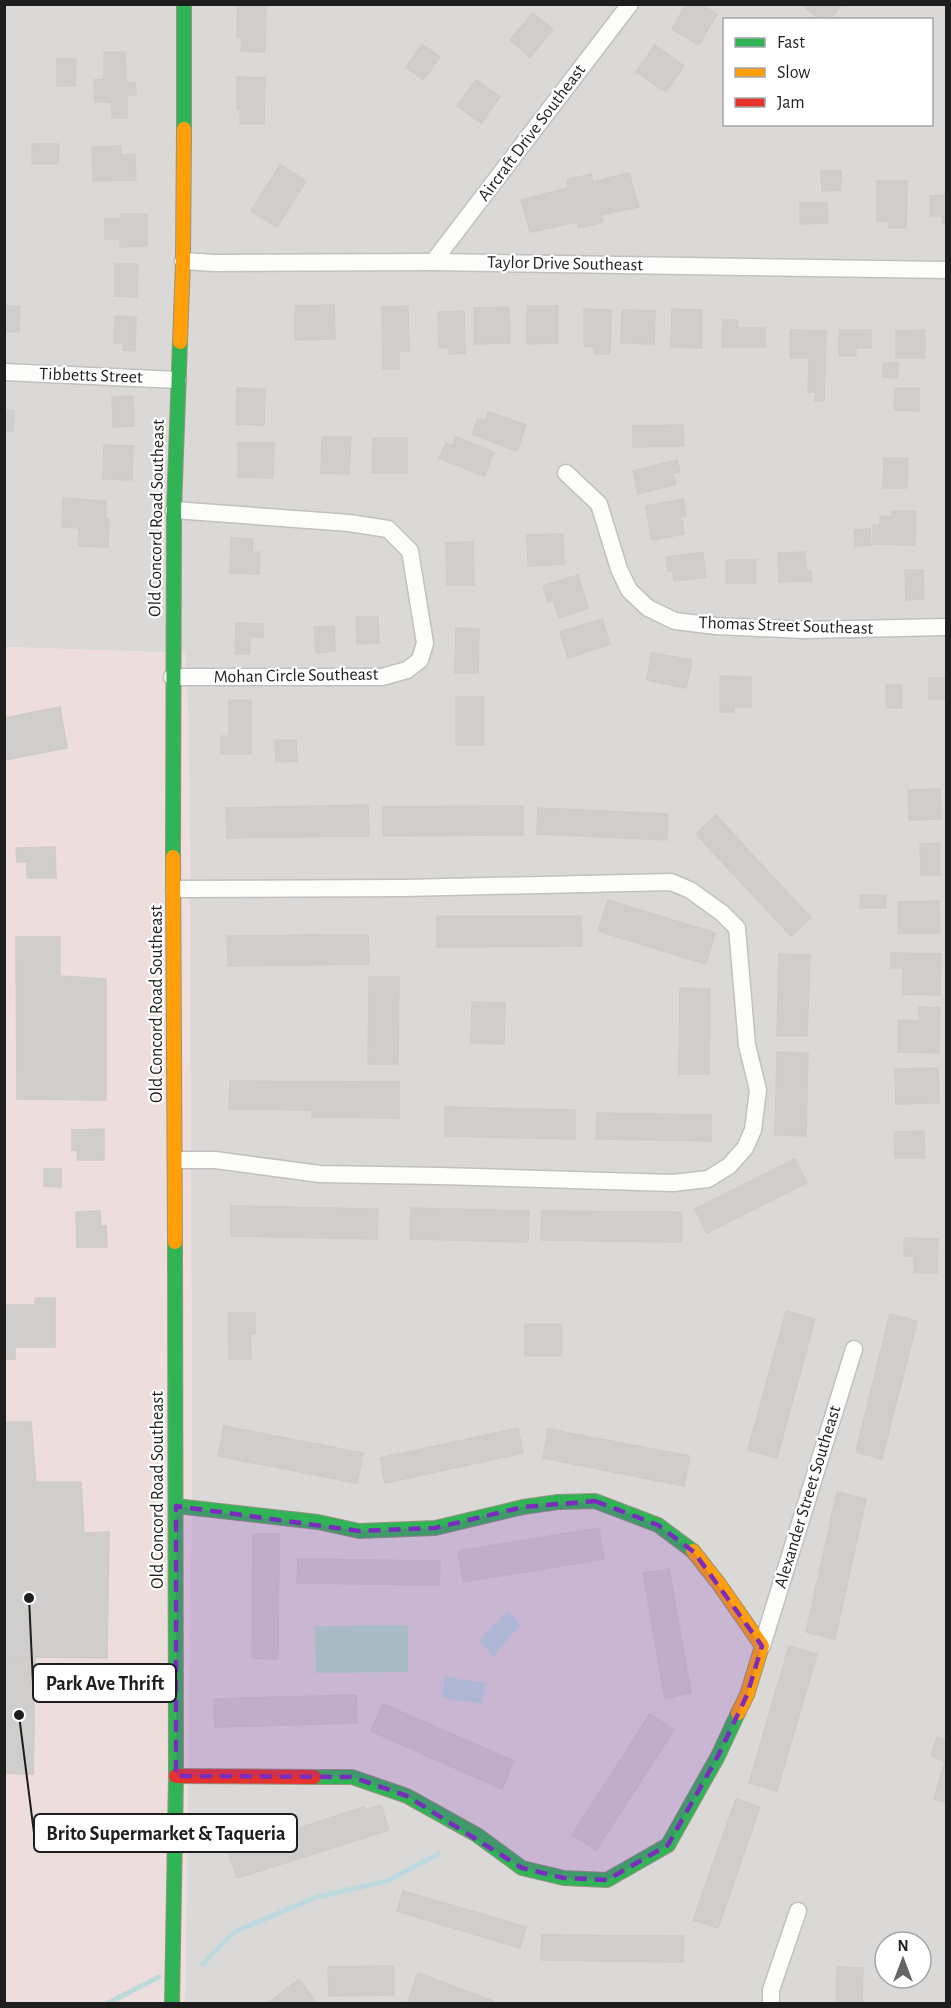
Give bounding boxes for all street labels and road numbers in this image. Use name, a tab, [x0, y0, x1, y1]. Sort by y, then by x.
street label: Aircraft Drive Southeast	[475, 61, 589, 205]
street label: Taylor Drive Southeast	[487, 254, 643, 274]
street label: Tibbetts Street	[39, 365, 143, 387]
street label: Old Concord Road Southeast	[146, 419, 168, 617]
street label: Thomas Street Southeast	[698, 614, 874, 638]
street label: Mohan Circle Southeast	[213, 666, 379, 686]
street label: Old Concord Road Southeast	[148, 905, 166, 1103]
street label: Old Concord Road Southeast	[149, 1391, 167, 1589]
street label: Alexander Street Southeast	[772, 1403, 844, 1591]

